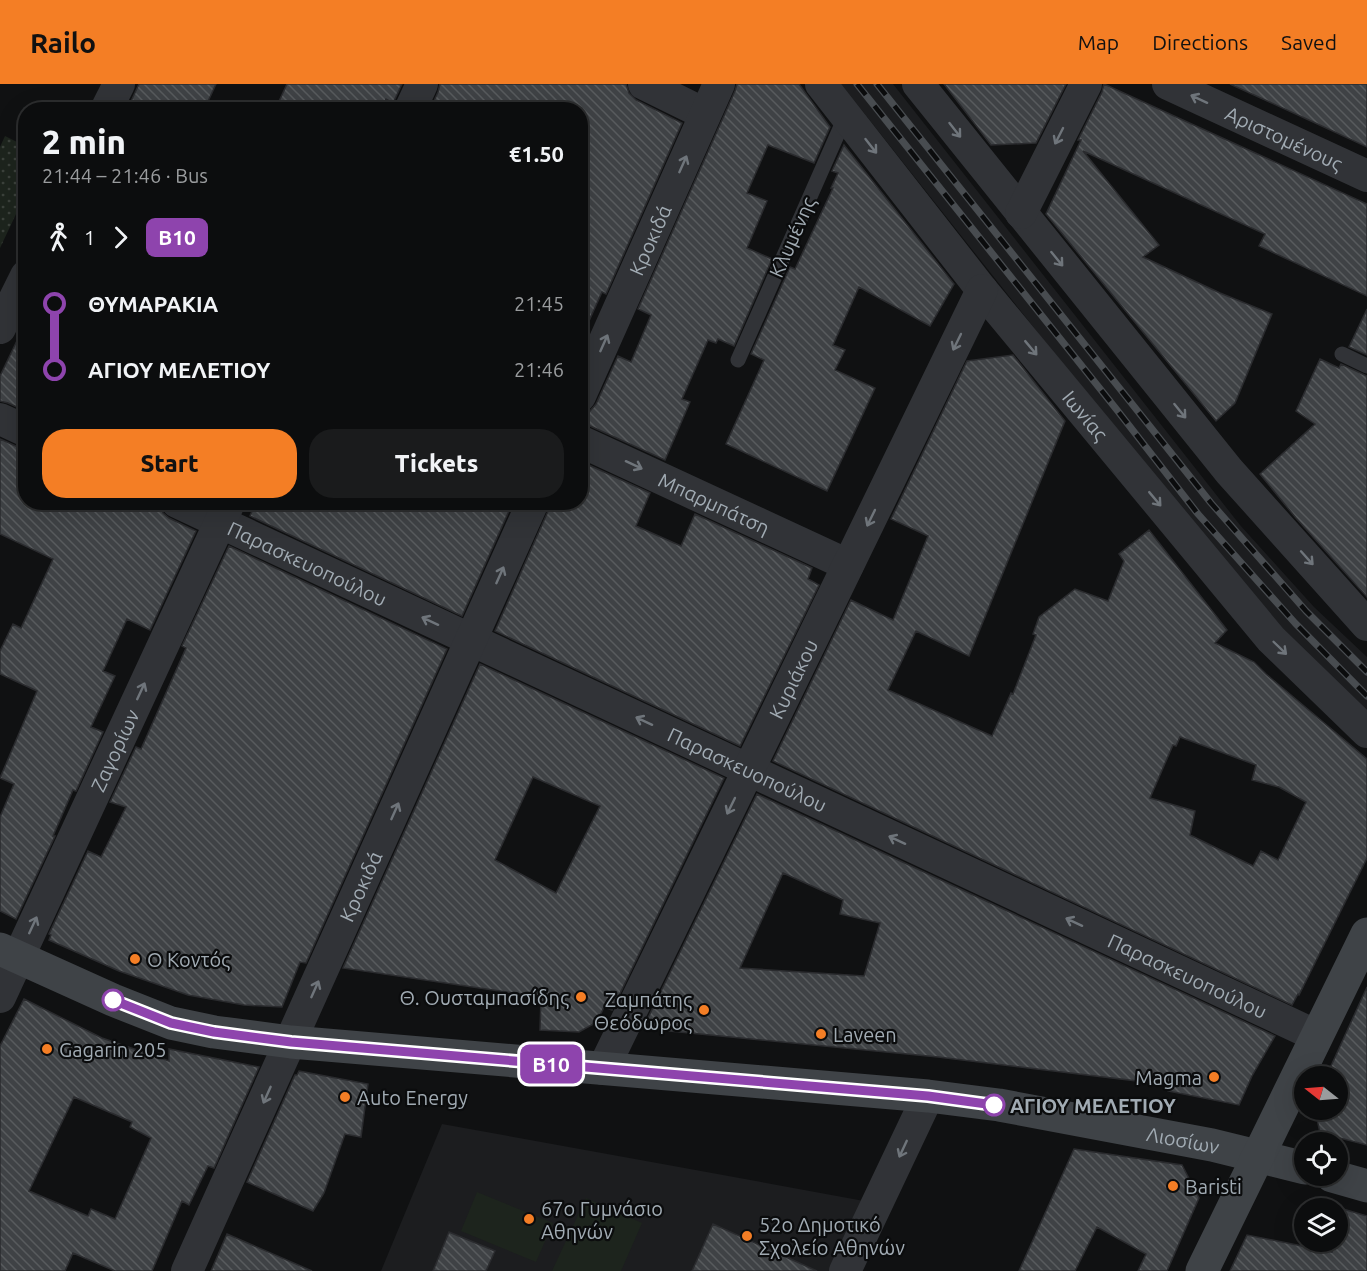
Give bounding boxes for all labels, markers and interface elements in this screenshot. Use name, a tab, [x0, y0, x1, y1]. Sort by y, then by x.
text: Railo	[30, 27, 96, 58]
text: Map	[1078, 30, 1119, 54]
text: Directions	[1152, 30, 1248, 54]
text: Saved	[1281, 30, 1337, 54]
one-way arrow	[1191, 92, 1209, 104]
street label: Αριστομένους	[1222, 101, 1346, 175]
one-way arrow	[948, 122, 961, 138]
text: 2 min	[42, 123, 126, 160]
one-way arrow	[1053, 127, 1065, 145]
one-way arrow	[864, 138, 877, 154]
text: €1.50	[509, 141, 564, 166]
one-way arrow	[678, 156, 689, 174]
text: 21:44 – 21:46 · Bus	[42, 164, 208, 187]
street label: Κλυμένης	[764, 193, 820, 281]
street label: Κροκιδά	[624, 201, 675, 279]
icon: walk	[42, 221, 75, 254]
icon: forward	[104, 221, 137, 254]
text: Β10	[158, 225, 196, 249]
text: 1	[84, 226, 95, 249]
one-way arrow	[1051, 251, 1064, 267]
text: ΘΥΜΑΡΑΚΙΑ	[88, 291, 218, 316]
text: 21:45	[514, 292, 564, 315]
one-way arrow	[950, 333, 962, 351]
one-way arrow	[599, 334, 610, 352]
one-way arrow	[1024, 340, 1037, 356]
text: ΑΓΙΟΥ ΜΕΛΕΤΙΟΥ	[88, 357, 270, 382]
text: 21:46	[514, 358, 564, 381]
street label: Ιωνίας	[1058, 386, 1113, 445]
one-way arrow	[1173, 402, 1186, 418]
button: Start	[42, 429, 297, 498]
button: Tickets	[309, 429, 564, 498]
one-way arrow	[624, 460, 642, 472]
street label: Μπαρμπάτση	[655, 468, 774, 539]
one-way arrow	[1148, 491, 1162, 506]
one-way arrow	[865, 508, 877, 526]
street label: Παρασκευοπούλου	[224, 516, 391, 610]
one-way arrow	[1300, 550, 1314, 565]
one-way arrow	[495, 567, 506, 585]
one-way arrow	[421, 614, 439, 626]
street label: Κυριάκου	[764, 635, 822, 722]
one-way arrow	[1273, 641, 1288, 655]
one-way arrow	[136, 682, 148, 700]
street label: Ζαγορίων	[85, 705, 143, 795]
one-way arrow	[636, 715, 654, 727]
street label: Παρασκευοπούλου	[664, 722, 831, 816]
one-way arrow	[724, 797, 736, 815]
one-way arrow	[389, 802, 401, 820]
one-way arrow	[889, 833, 907, 845]
street label: Κροκιδά	[334, 847, 386, 925]
one-way arrow	[1065, 916, 1083, 928]
one-way arrow	[28, 917, 40, 935]
street label: Παρασκευοπούλου	[1104, 928, 1271, 1022]
place label: Ο Κοντός	[147, 948, 230, 971]
marker: Ο Κοντός	[128, 952, 142, 966]
one-way arrow	[310, 980, 321, 998]
place label: Θ. Ουσταμπασίδης	[400, 986, 569, 1009]
place label: Ζαμπάτης Θεόδωρος	[594, 988, 692, 1034]
unlabelled marker	[102, 989, 124, 1011]
marker: Θ. Ουσταμπασίδης	[574, 990, 588, 1004]
marker: Ζαμπάτης Θεόδωρος	[697, 1003, 711, 1017]
place label: Laveen	[833, 1023, 897, 1046]
marker: Laveen	[814, 1027, 828, 1041]
place label: Gagarin 205	[59, 1038, 167, 1061]
marker: Gagarin 205	[40, 1042, 54, 1056]
line badge: Β10	[516, 1044, 586, 1084]
text: Β10	[532, 1052, 570, 1076]
place label: Magma	[1135, 1066, 1202, 1089]
north arrow	[1294, 1066, 1348, 1120]
map controls	[1294, 1066, 1348, 1252]
marker: Magma	[1207, 1070, 1221, 1084]
one-way arrow	[260, 1086, 272, 1104]
place label: Auto Energy	[357, 1086, 468, 1109]
marker: Auto Energy	[338, 1090, 352, 1104]
marker: ΑΓΙΟΥ ΜΕΛΕΤΙΟΥ	[983, 1094, 1005, 1116]
place label: ΑΓΙΟΥ ΜΕΛΕΤΙΟΥ	[1010, 1094, 1176, 1117]
street label: Λιοσίων	[1145, 1121, 1222, 1158]
button: locate	[1294, 1132, 1348, 1186]
one-way arrow	[896, 1139, 908, 1157]
place label: Baristi	[1185, 1175, 1242, 1198]
marker: Baristi	[1166, 1179, 1180, 1193]
place label: 67ο Γυμνάσιο Αθηνών	[541, 1197, 663, 1243]
button: layers	[1294, 1198, 1348, 1252]
marker: 67ο Γυμνάσιο Αθηνών	[522, 1212, 536, 1226]
place label: 52ο Δημοτικό Σχολείο Αθηνών	[759, 1213, 905, 1259]
marker: 52ο Δημοτικό Σχολείο Αθηνών	[740, 1229, 754, 1243]

